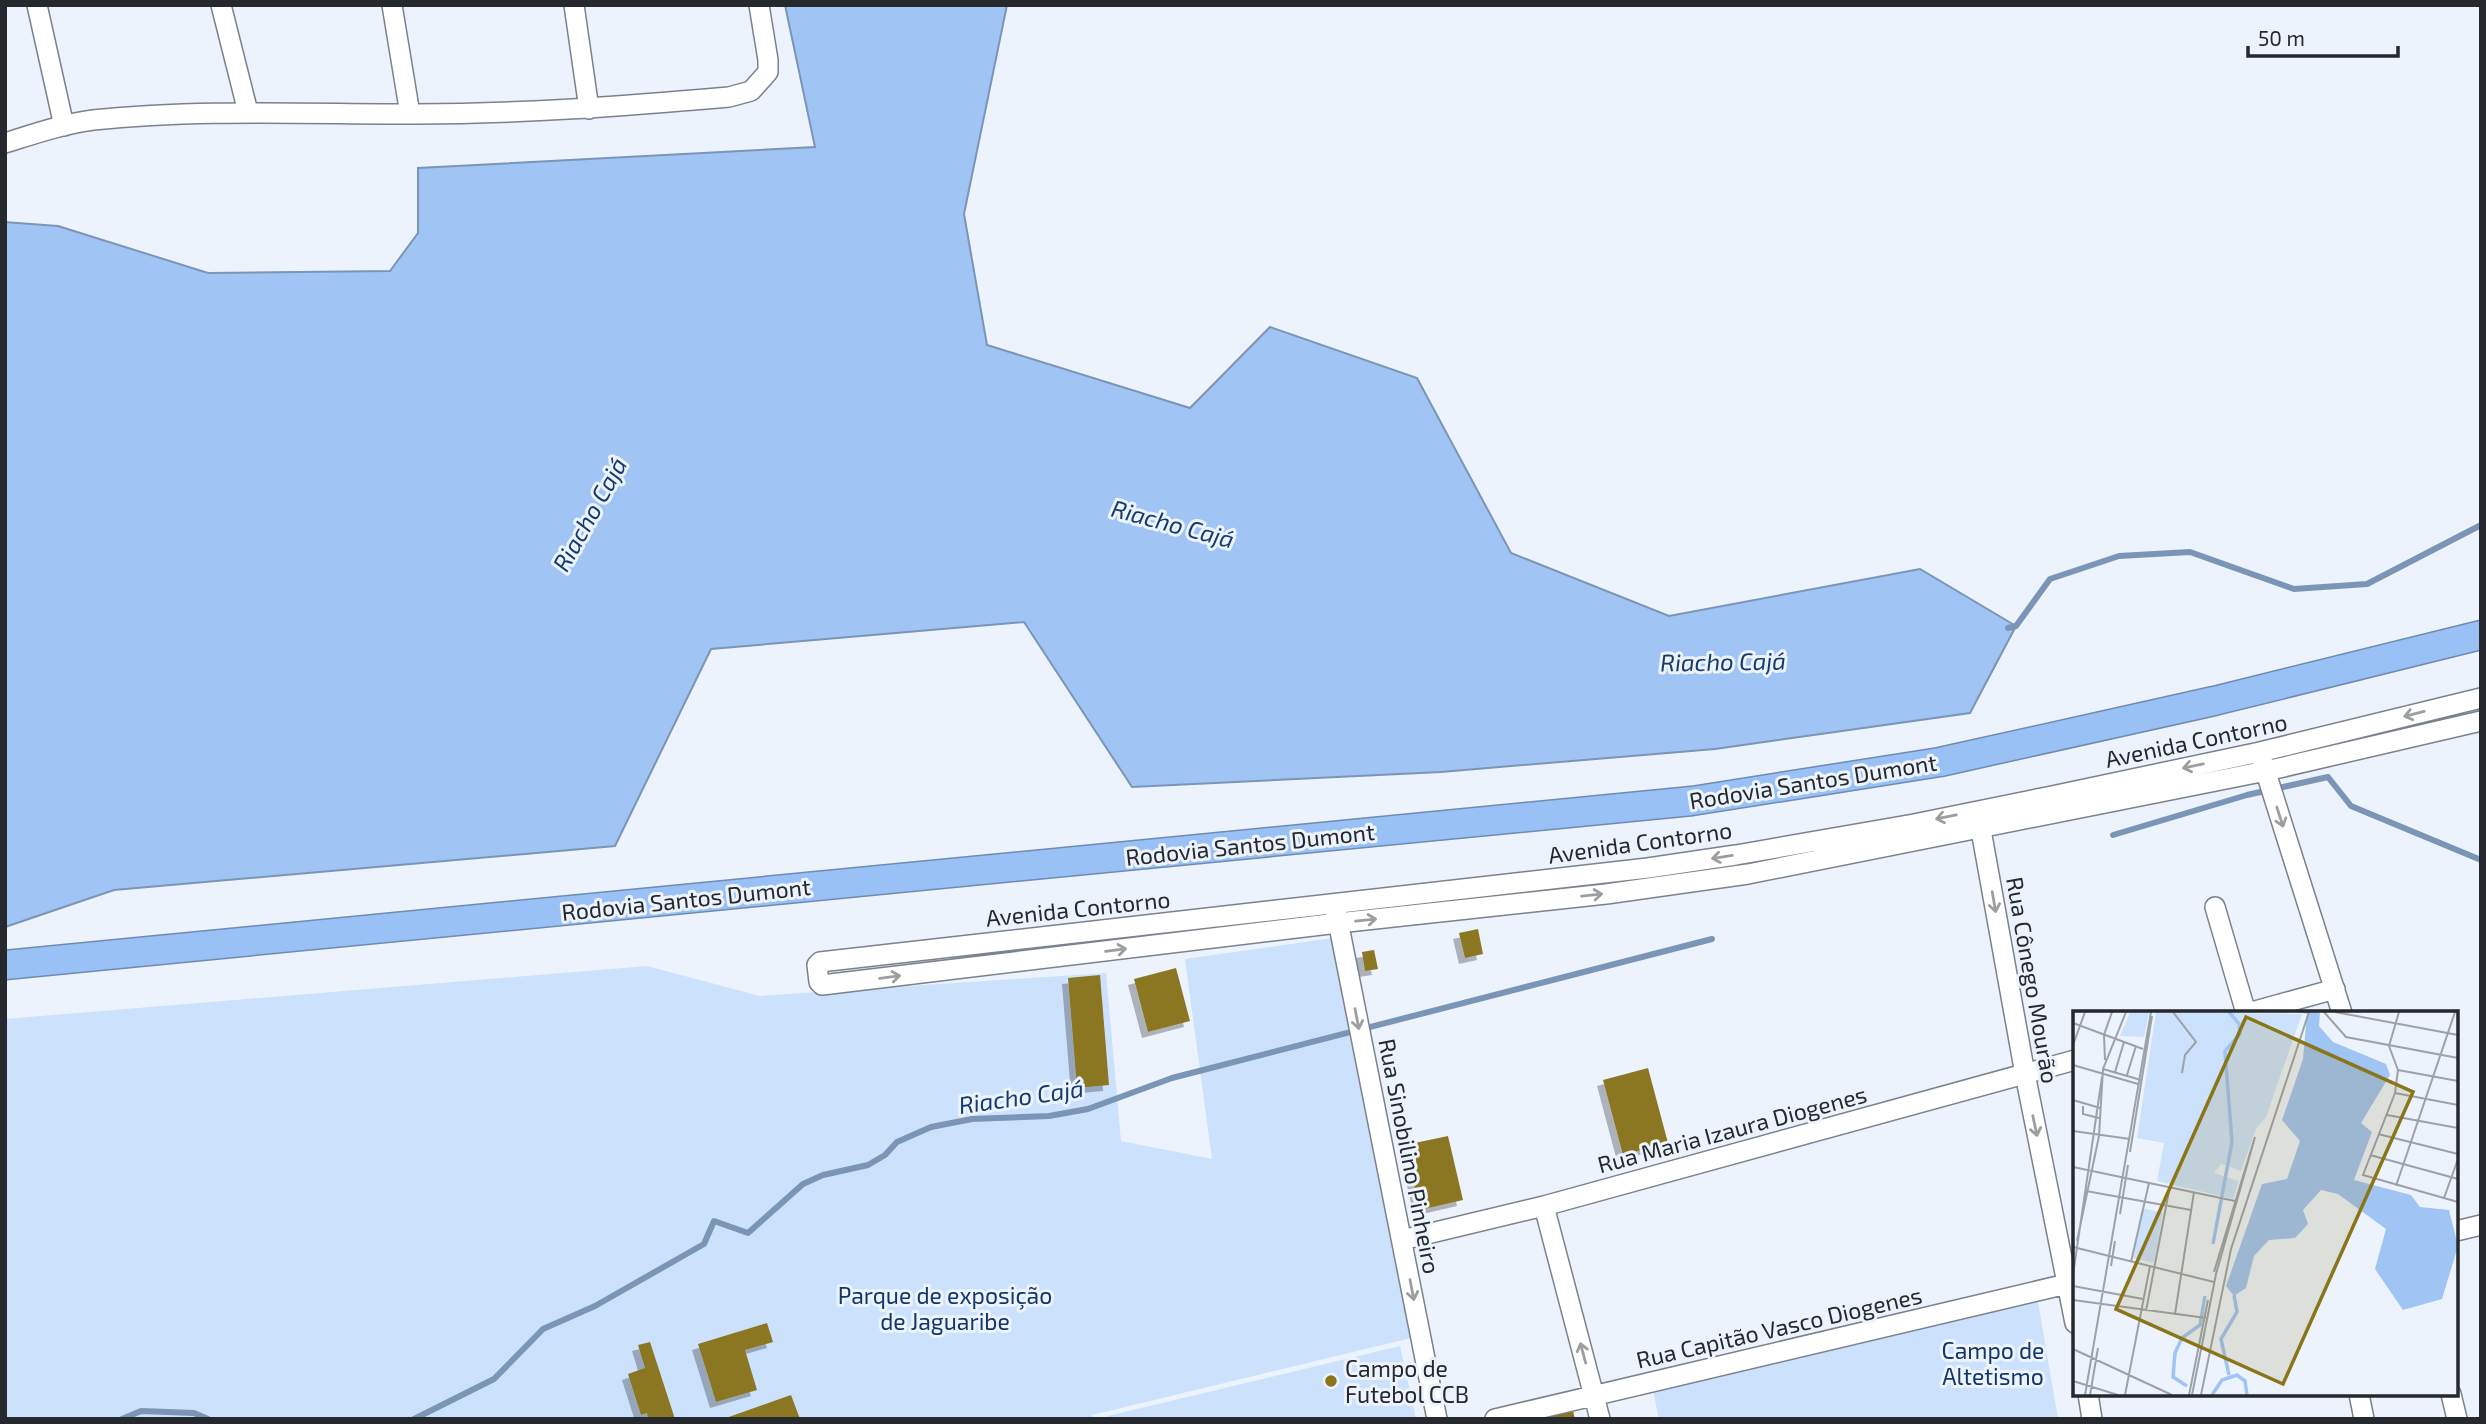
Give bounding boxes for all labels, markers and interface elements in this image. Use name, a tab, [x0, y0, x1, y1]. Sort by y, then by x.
scale bar	[2248, 14, 2398, 58]
text: 50 m	[2258, 25, 2305, 50]
water label: Riacho Cajá	[546, 452, 632, 576]
water label: Riacho Cajá	[1109, 493, 1237, 553]
water label: Riacho Cajá	[1660, 645, 1786, 677]
street label: Avenida Contorno	[2102, 707, 2290, 773]
one-way arrow	[2404, 708, 2426, 721]
street label: Rodovia Santos Dumont	[1687, 748, 1939, 814]
one-way arrow	[2182, 759, 2205, 773]
one-way arrow	[2275, 806, 2288, 828]
one-way arrow	[1935, 811, 1958, 825]
street label: Avenida Contorno	[1546, 815, 1734, 869]
street label: Rodovia Santos Dumont	[1124, 817, 1376, 871]
one-way arrow	[1711, 851, 1734, 864]
street label: Rodovia Santos Dumont	[560, 872, 812, 926]
street label: Rua Cônego Mourão	[2001, 875, 2065, 1085]
street label: Avenida Contorno	[984, 884, 1172, 932]
one-way arrow	[1580, 888, 1603, 901]
one-way arrow	[1988, 891, 2001, 913]
one-way arrow	[1354, 913, 1377, 926]
one-way arrow	[1104, 943, 1127, 956]
one-way arrow	[878, 970, 901, 983]
one-way arrow	[1351, 1007, 1365, 1030]
inset map	[2073, 1011, 2458, 1396]
street label: Rua Sinobilino Pinheiro	[1373, 1036, 1447, 1276]
water label: Riacho Cajá	[957, 1073, 1085, 1119]
street label: Rua Maria Izaura Diogenes	[1594, 1080, 1870, 1178]
one-way arrow	[2029, 1114, 2043, 1137]
one-way arrow	[1405, 1278, 1419, 1301]
street label: Rua Capitão Vasco Diogenes	[1633, 1280, 1925, 1374]
park label: Parque de exposição de Jaguaribe	[838, 1281, 1052, 1335]
park label: Campo de Altetismo	[1942, 1336, 2044, 1390]
one-way arrow	[1576, 1342, 1589, 1364]
place label: Campo de Futebol CCB	[1345, 1354, 1469, 1408]
marker: Campo de Futebol CCB	[1323, 1373, 1339, 1389]

